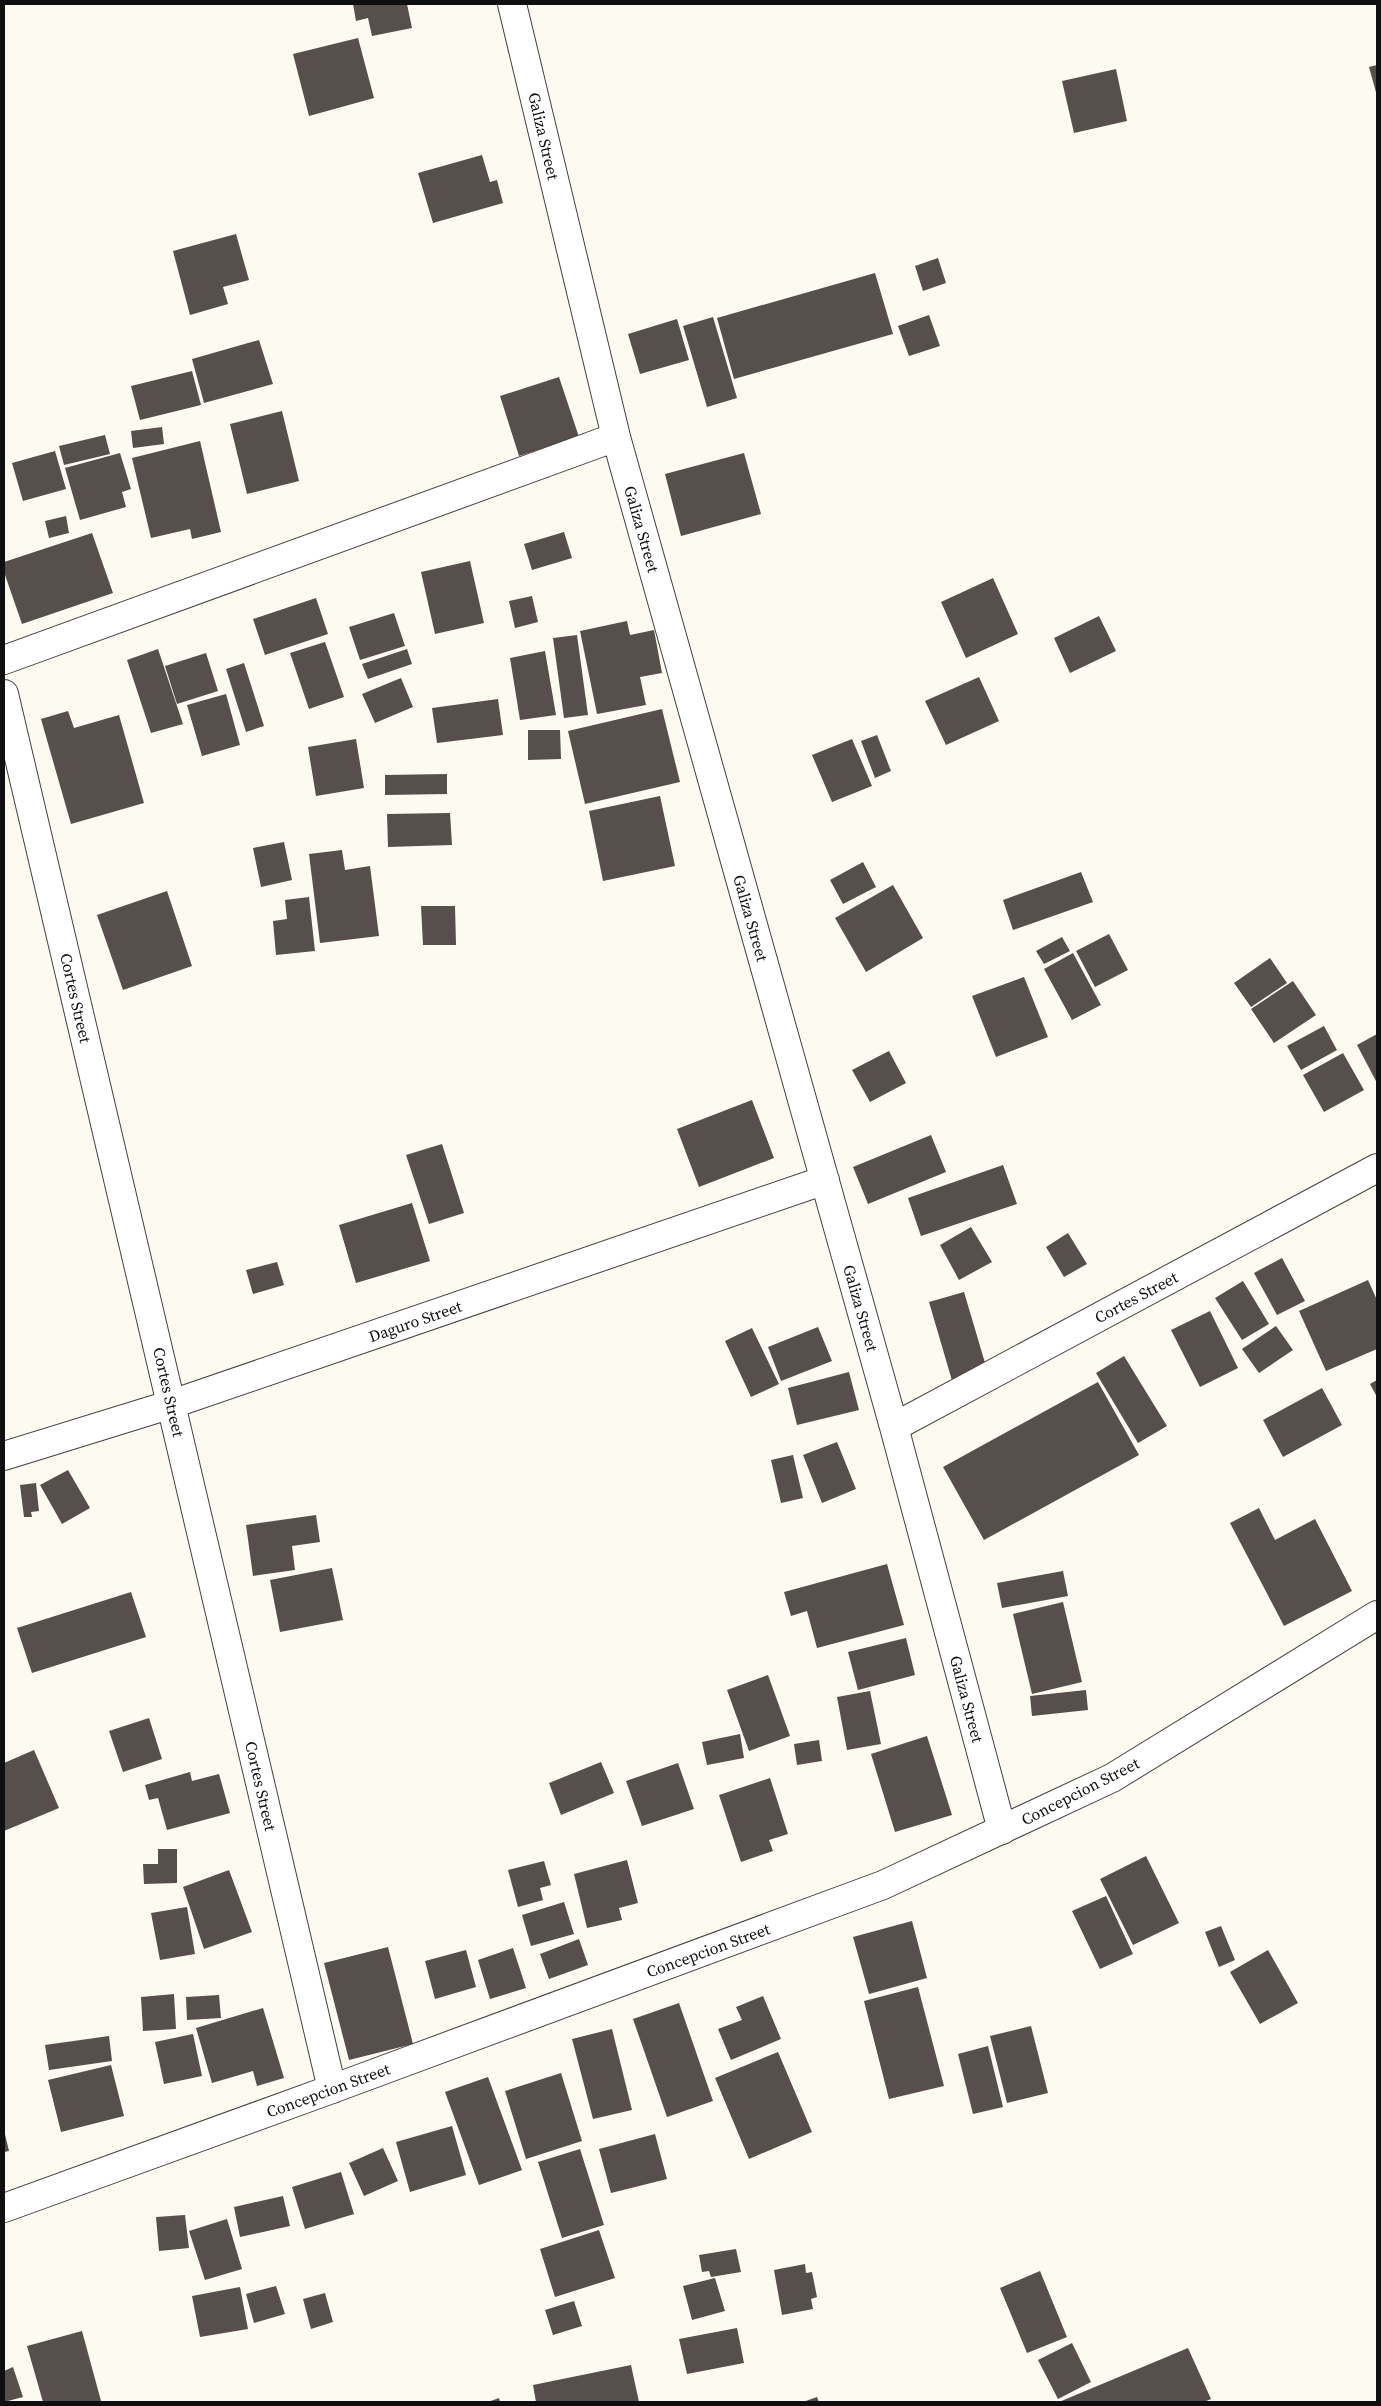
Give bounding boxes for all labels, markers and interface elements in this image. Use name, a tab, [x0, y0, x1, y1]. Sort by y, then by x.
street label: Galiza Street	[523, 90, 565, 183]
street label: Galiza Street	[619, 483, 665, 576]
street label: Galiza Street	[728, 872, 774, 965]
street label: Cortes Street	[55, 951, 97, 1046]
street label: Galiza Street	[838, 1262, 884, 1355]
street label: Cortes Street	[1091, 1265, 1182, 1328]
street label: Daguro Street	[365, 1294, 465, 1347]
street label: Cortes Street	[148, 1345, 190, 1440]
street label: Galiza Street	[945, 1653, 989, 1746]
street label: Cortes Street	[240, 1739, 282, 1834]
street label: Concepcion Street	[1017, 1751, 1144, 1830]
street label: Concepcion Street	[643, 1917, 774, 1983]
street label: Concepcion Street	[263, 2057, 394, 2123]

